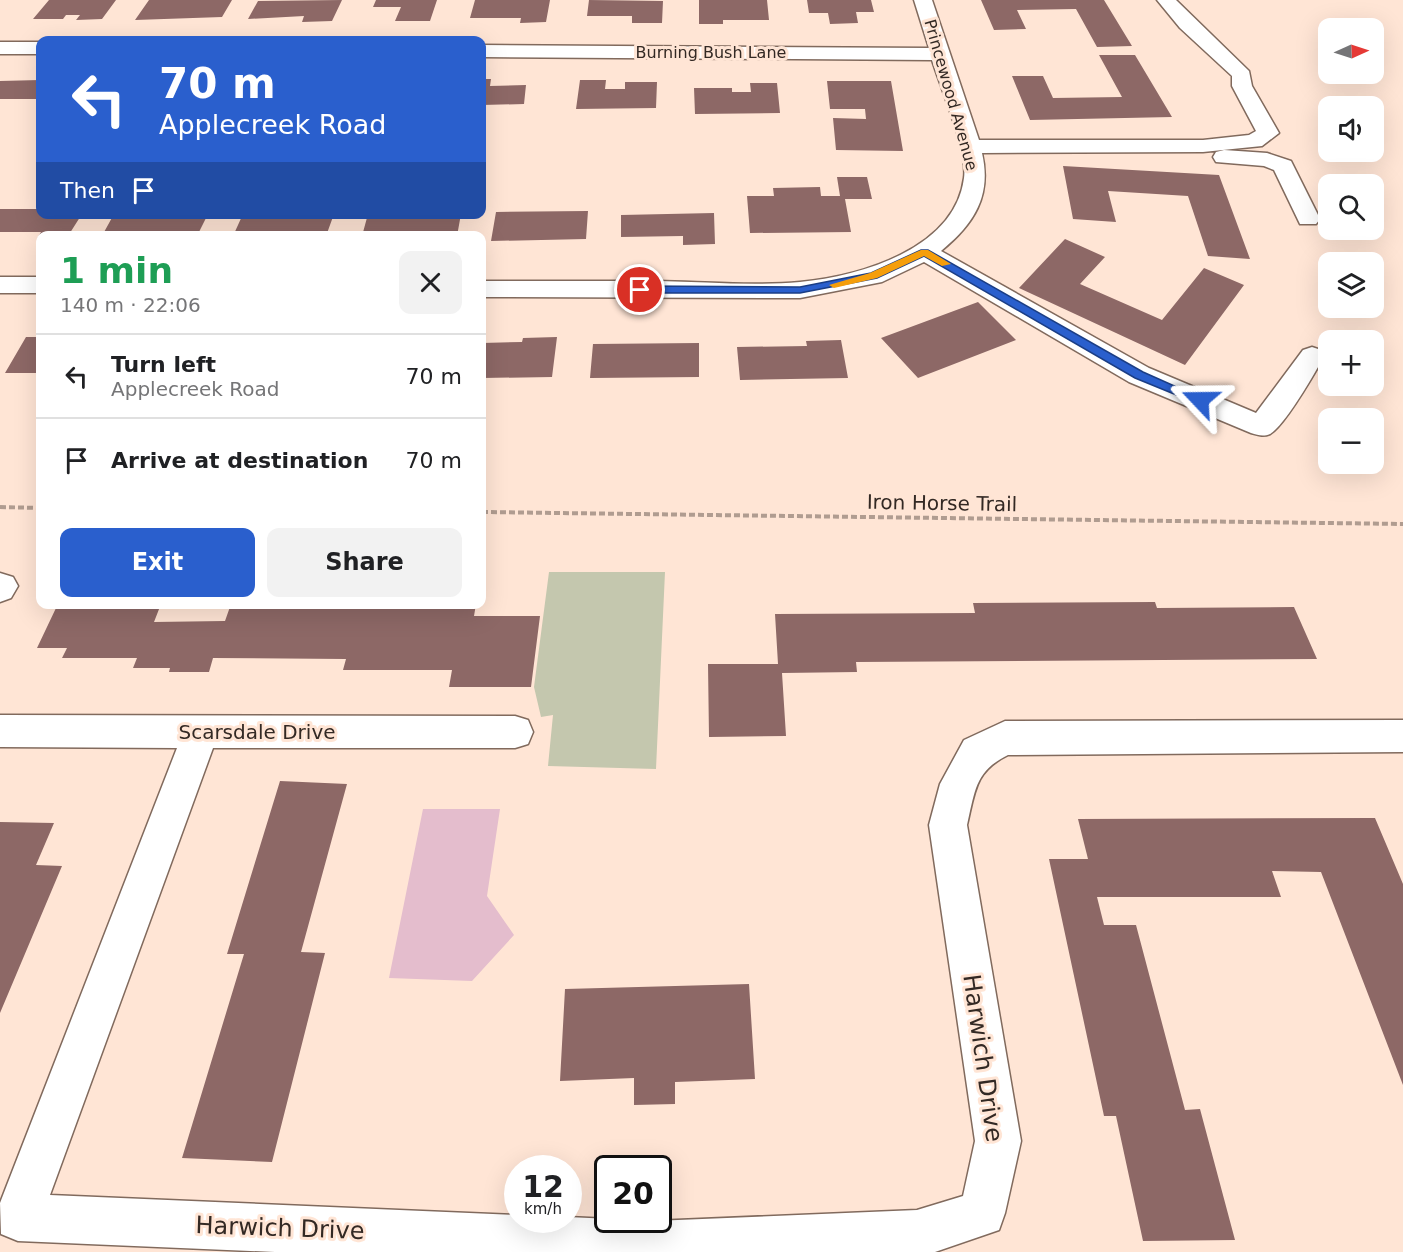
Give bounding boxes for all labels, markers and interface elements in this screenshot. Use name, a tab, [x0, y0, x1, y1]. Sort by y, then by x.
street label: Princewood Avenue	[920, 17, 982, 173]
north arrow	[1318, 18, 1384, 84]
map controls	[1318, 18, 1384, 474]
street label: Burning Bush Lane	[636, 43, 786, 62]
text: 70 m	[159, 59, 276, 108]
icon: left	[60, 60, 138, 138]
button: sound	[1318, 96, 1384, 162]
text: Applecreek Road	[159, 109, 386, 140]
icon: arrive	[127, 174, 160, 207]
button: search	[1318, 174, 1384, 240]
text: Then	[60, 178, 115, 203]
text: 1 min	[60, 250, 173, 291]
button: close	[399, 251, 462, 314]
button: layers	[1318, 252, 1384, 318]
pin	[614, 264, 665, 315]
icon: arrive	[623, 273, 656, 306]
text: 140 m · 22:06	[60, 293, 201, 317]
button: +	[1318, 330, 1384, 396]
text: Turn left	[111, 352, 216, 377]
icon: left	[60, 360, 93, 393]
text: 70 m	[406, 364, 462, 389]
position arrow	[1168, 368, 1232, 432]
text: Applecreek Road	[111, 377, 279, 401]
button: −	[1318, 408, 1384, 474]
icon: arrive	[60, 444, 93, 477]
text: Arrive at destination	[111, 448, 368, 473]
text: 70 m	[406, 448, 462, 473]
street label: Iron Horse Trail	[867, 490, 1017, 516]
button: Exit	[60, 528, 255, 597]
button: Share	[267, 528, 462, 597]
street label: Scarsdale Drive	[178, 720, 336, 744]
street label: Harwich Drive	[957, 972, 1009, 1144]
speed limit sign: 20	[594, 1155, 672, 1233]
text: 12	[522, 1169, 564, 1204]
text: km/h	[524, 1200, 562, 1218]
street label: Harwich Drive	[195, 1211, 365, 1245]

